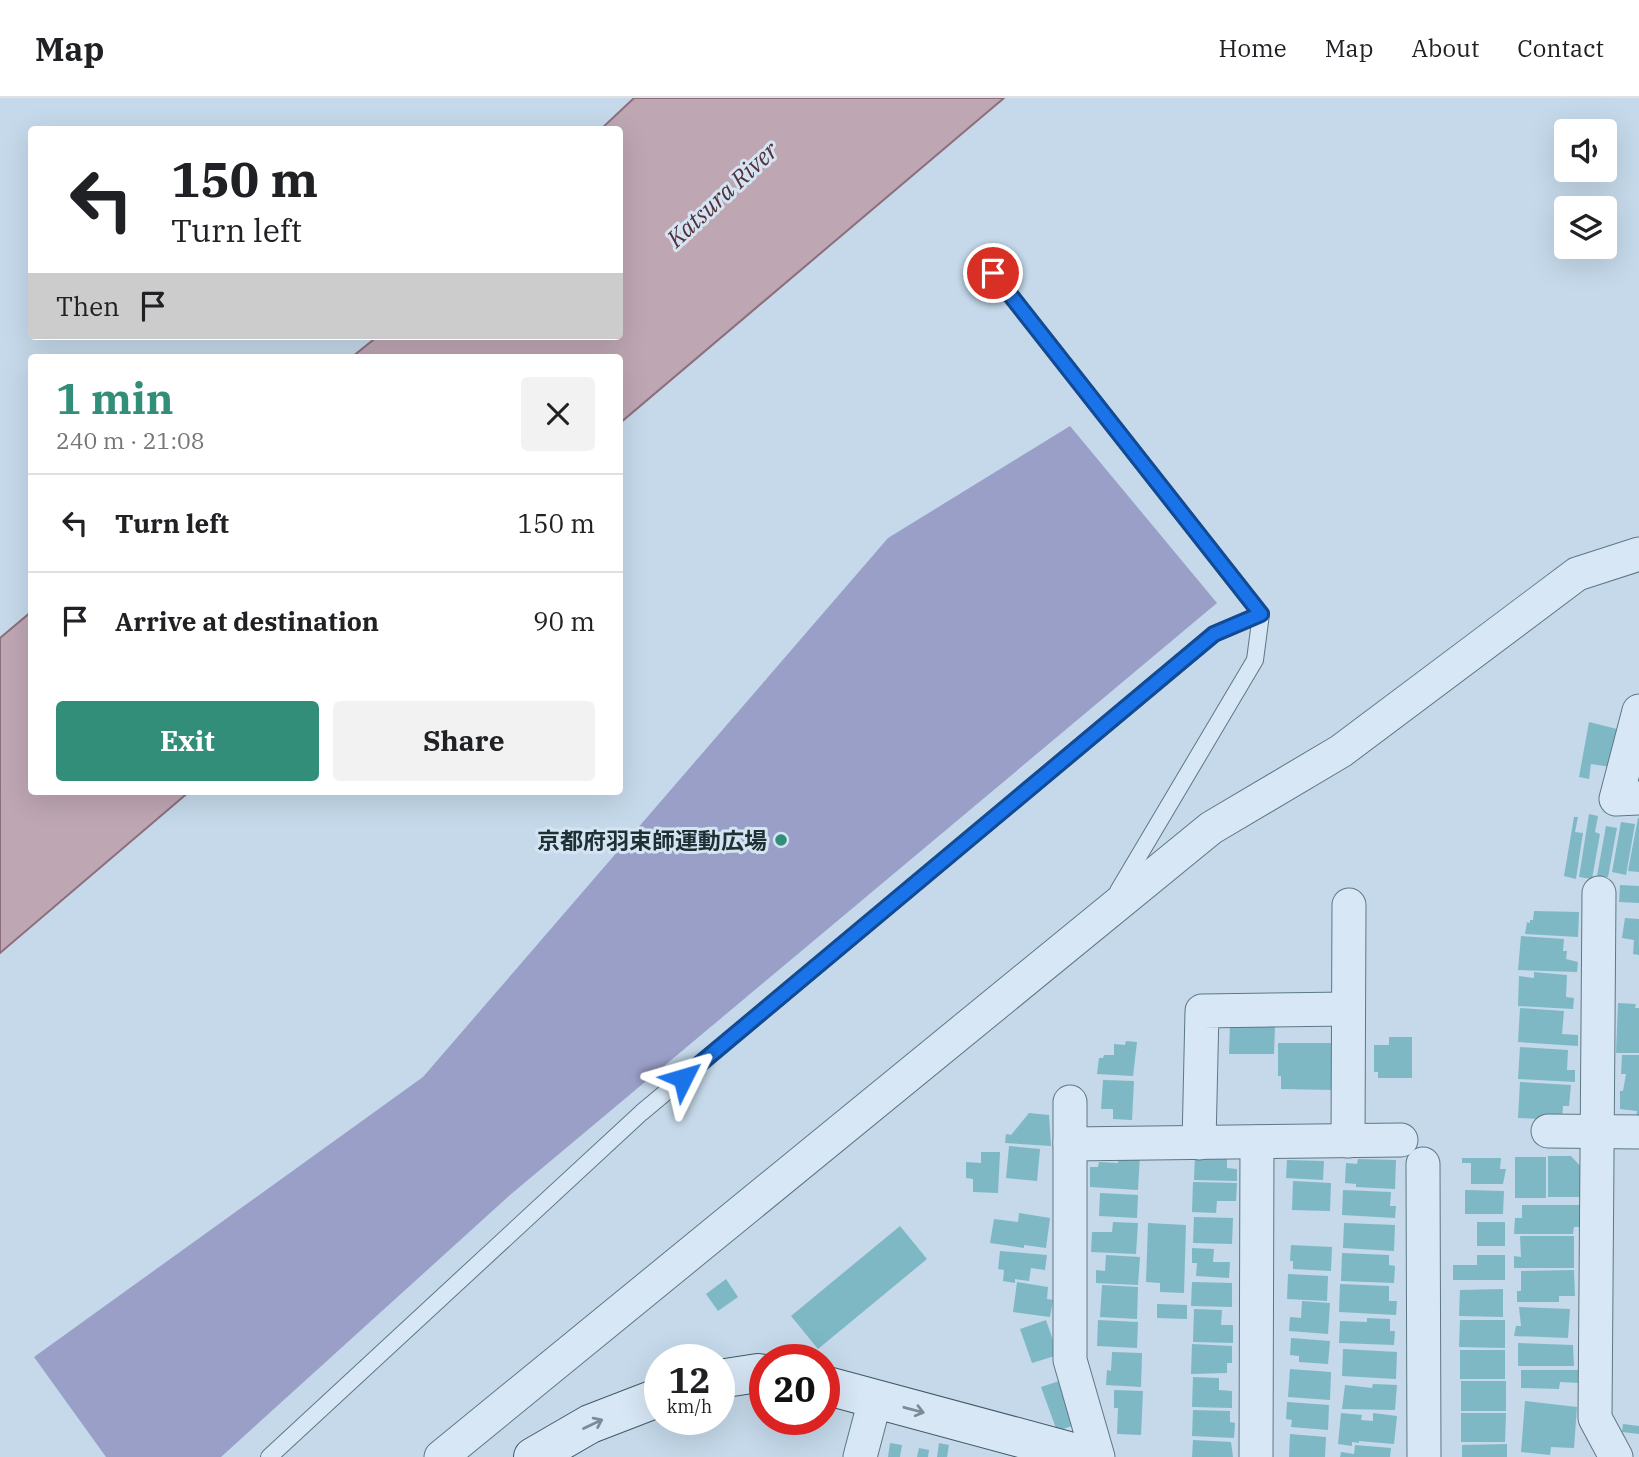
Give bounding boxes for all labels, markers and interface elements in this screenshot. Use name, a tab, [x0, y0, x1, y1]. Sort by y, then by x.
text: Map	[35, 27, 104, 70]
text: Home	[1219, 32, 1287, 64]
text: Map	[1325, 32, 1373, 64]
text: About	[1411, 32, 1479, 64]
text: Contact	[1517, 32, 1604, 64]
map controls	[1554, 119, 1617, 259]
button: sound	[1554, 119, 1617, 182]
water label: Katsura River	[659, 133, 786, 254]
text: 150 m	[171, 147, 318, 210]
icon: left	[56, 154, 147, 245]
button: layers	[1554, 196, 1617, 259]
text: Turn left	[171, 209, 302, 251]
pin	[963, 243, 1023, 303]
icon: arrive	[974, 254, 1012, 292]
icon: arrive	[134, 287, 172, 325]
text: Then	[56, 289, 120, 323]
text: 1 min	[56, 371, 174, 426]
button: close	[521, 377, 595, 451]
text: 240 m · 21:08	[56, 425, 205, 455]
icon: left	[56, 504, 94, 542]
text: Turn left	[115, 506, 229, 540]
text: 150 m	[517, 506, 595, 540]
icon: arrive	[56, 602, 94, 640]
text: Arrive at destination	[115, 604, 379, 638]
text: 90 m	[533, 604, 595, 638]
button: Exit	[56, 701, 319, 781]
button: Share	[333, 701, 595, 781]
place label: 京都府羽束師運動広場	[537, 825, 767, 855]
marker: 京都府羽束師運動広場	[773, 832, 789, 848]
position arrow	[646, 1041, 720, 1115]
speed limit sign: 20	[749, 1344, 840, 1435]
text: 12	[668, 1357, 711, 1403]
text: km/h	[667, 1395, 712, 1418]
one-way arrow	[902, 1404, 925, 1417]
one-way arrow	[581, 1417, 603, 1430]

